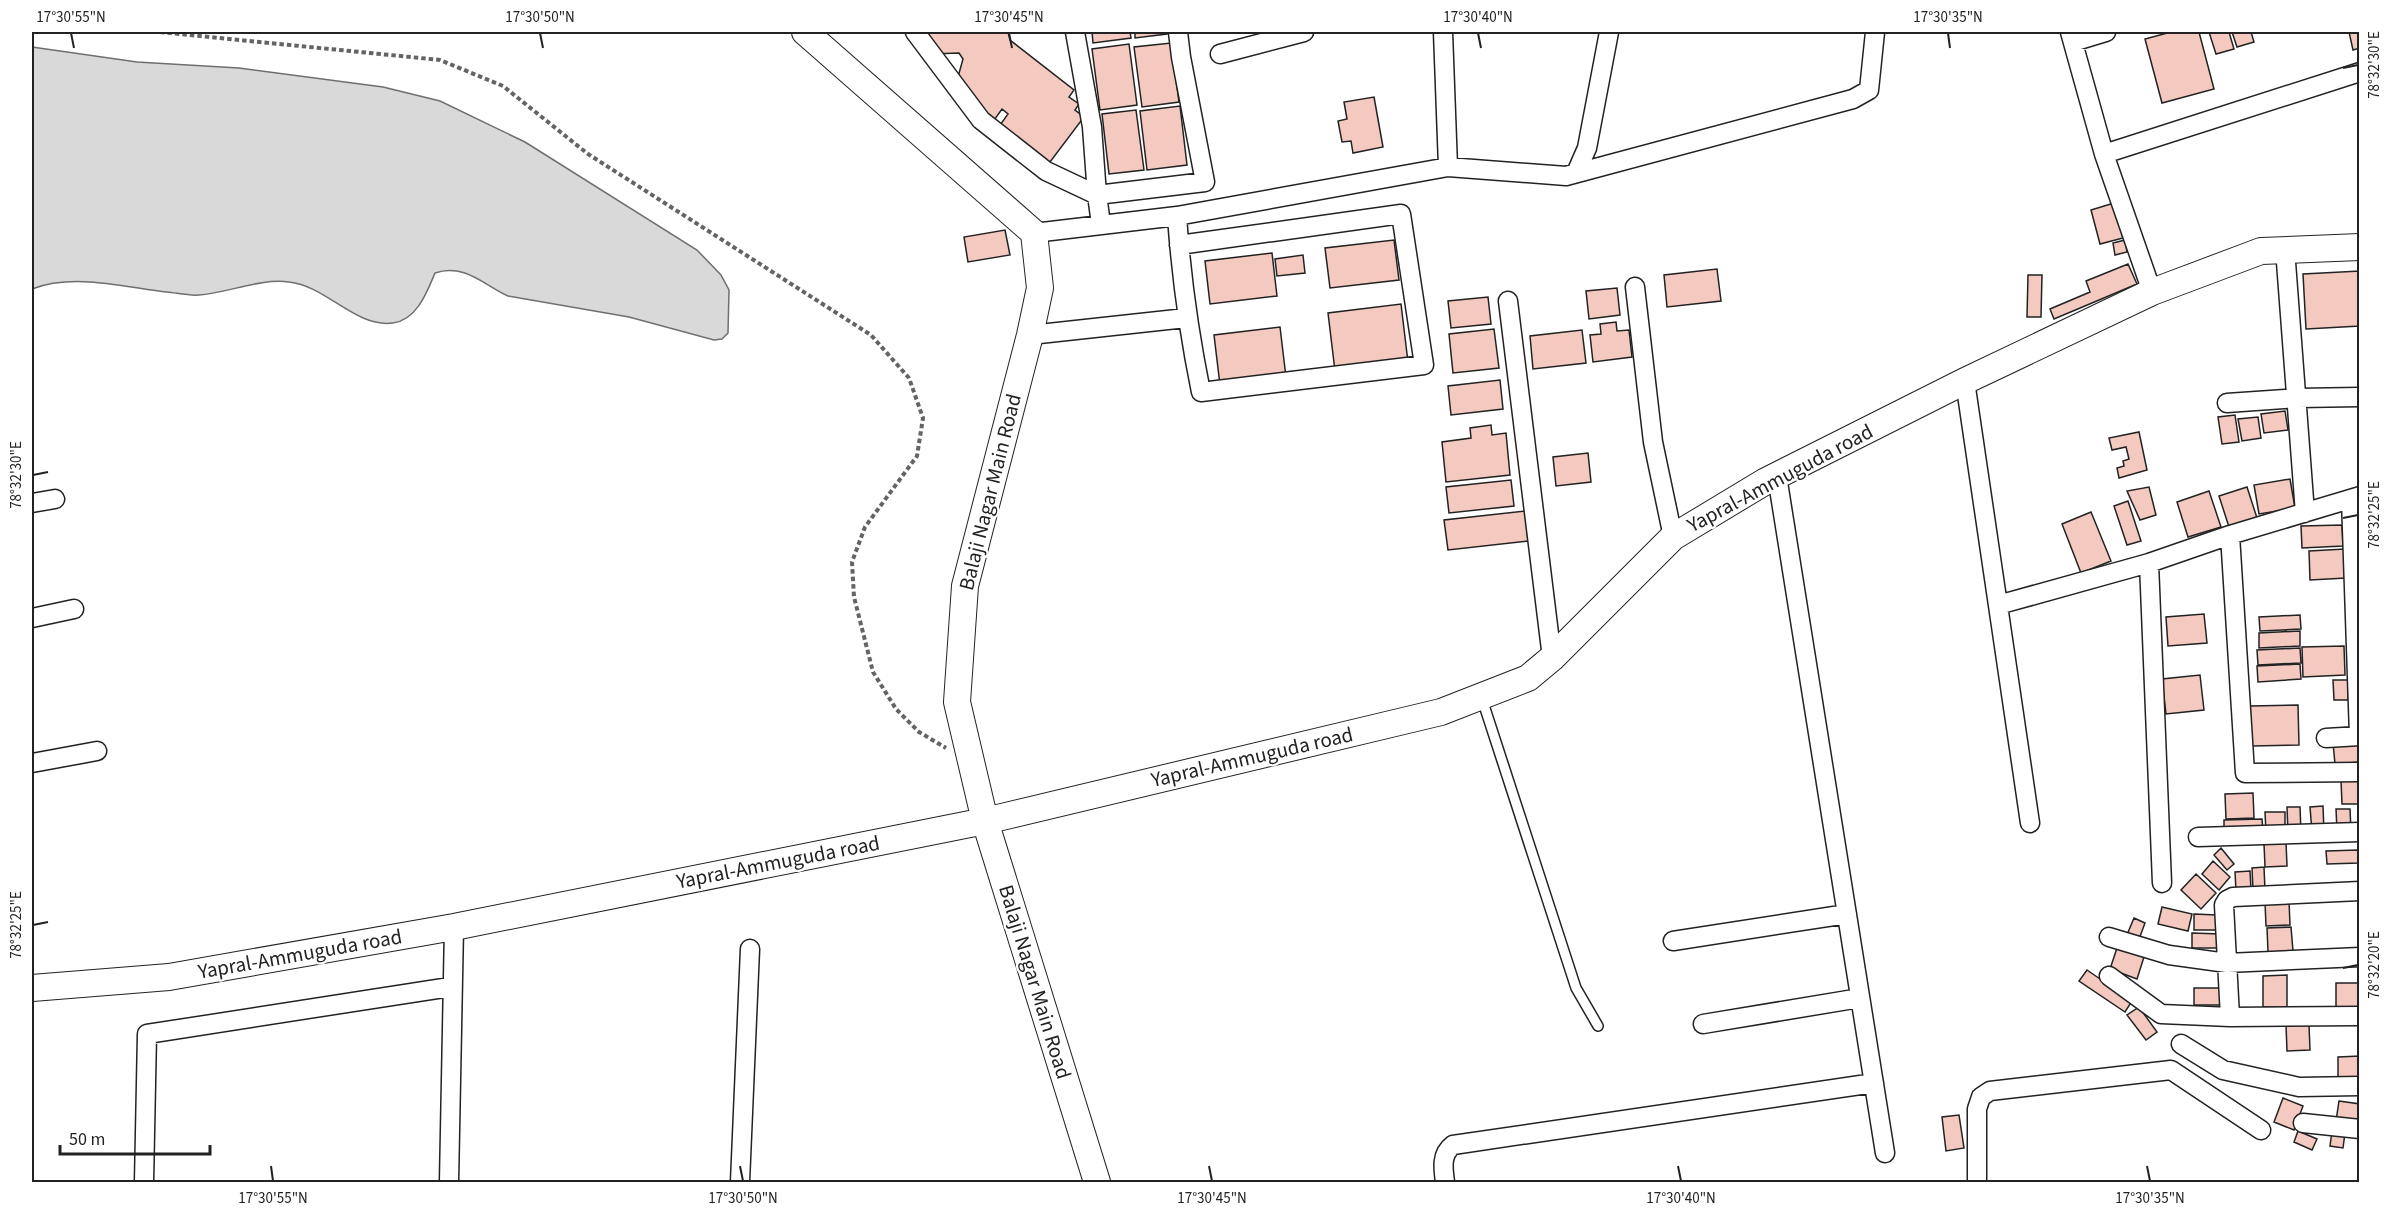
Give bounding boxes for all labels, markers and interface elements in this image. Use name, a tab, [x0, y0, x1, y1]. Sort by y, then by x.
text: 17°30'55"N	[36, 7, 106, 28]
text: 17°30'50"N	[505, 7, 575, 28]
text: 17°30'45"N	[974, 7, 1044, 28]
text: 17°30'40"N	[1443, 7, 1513, 28]
text: 17°30'35"N	[1913, 7, 1983, 28]
text: 78°32'30"E	[2364, 31, 2385, 99]
street label: Balaji Nagar Main Road	[951, 391, 1029, 593]
street label: Yapral-Ammuguda road	[1681, 416, 1878, 540]
text: 78°32'30"E	[6, 441, 27, 509]
text: 78°32'25"E	[2364, 481, 2385, 549]
street label: Yapral-Ammuguda road	[1147, 719, 1356, 795]
street label: Yapral-Ammuguda road	[673, 828, 882, 897]
street label: Balaji Nagar Main Road	[991, 881, 1079, 1083]
text: 78°32'25"E	[6, 891, 27, 959]
street label: Yapral-Ammuguda road	[195, 921, 404, 987]
text: 78°32'20"E	[2364, 931, 2385, 999]
scale bar	[60, 1118, 210, 1156]
text: 50 m	[69, 1127, 105, 1152]
text: 17°30'55"N	[238, 1188, 308, 1209]
text: 17°30'50"N	[708, 1188, 778, 1209]
text: 17°30'45"N	[1177, 1188, 1247, 1209]
text: 17°30'40"N	[1646, 1188, 1716, 1209]
text: 17°30'35"N	[2115, 1188, 2185, 1209]

